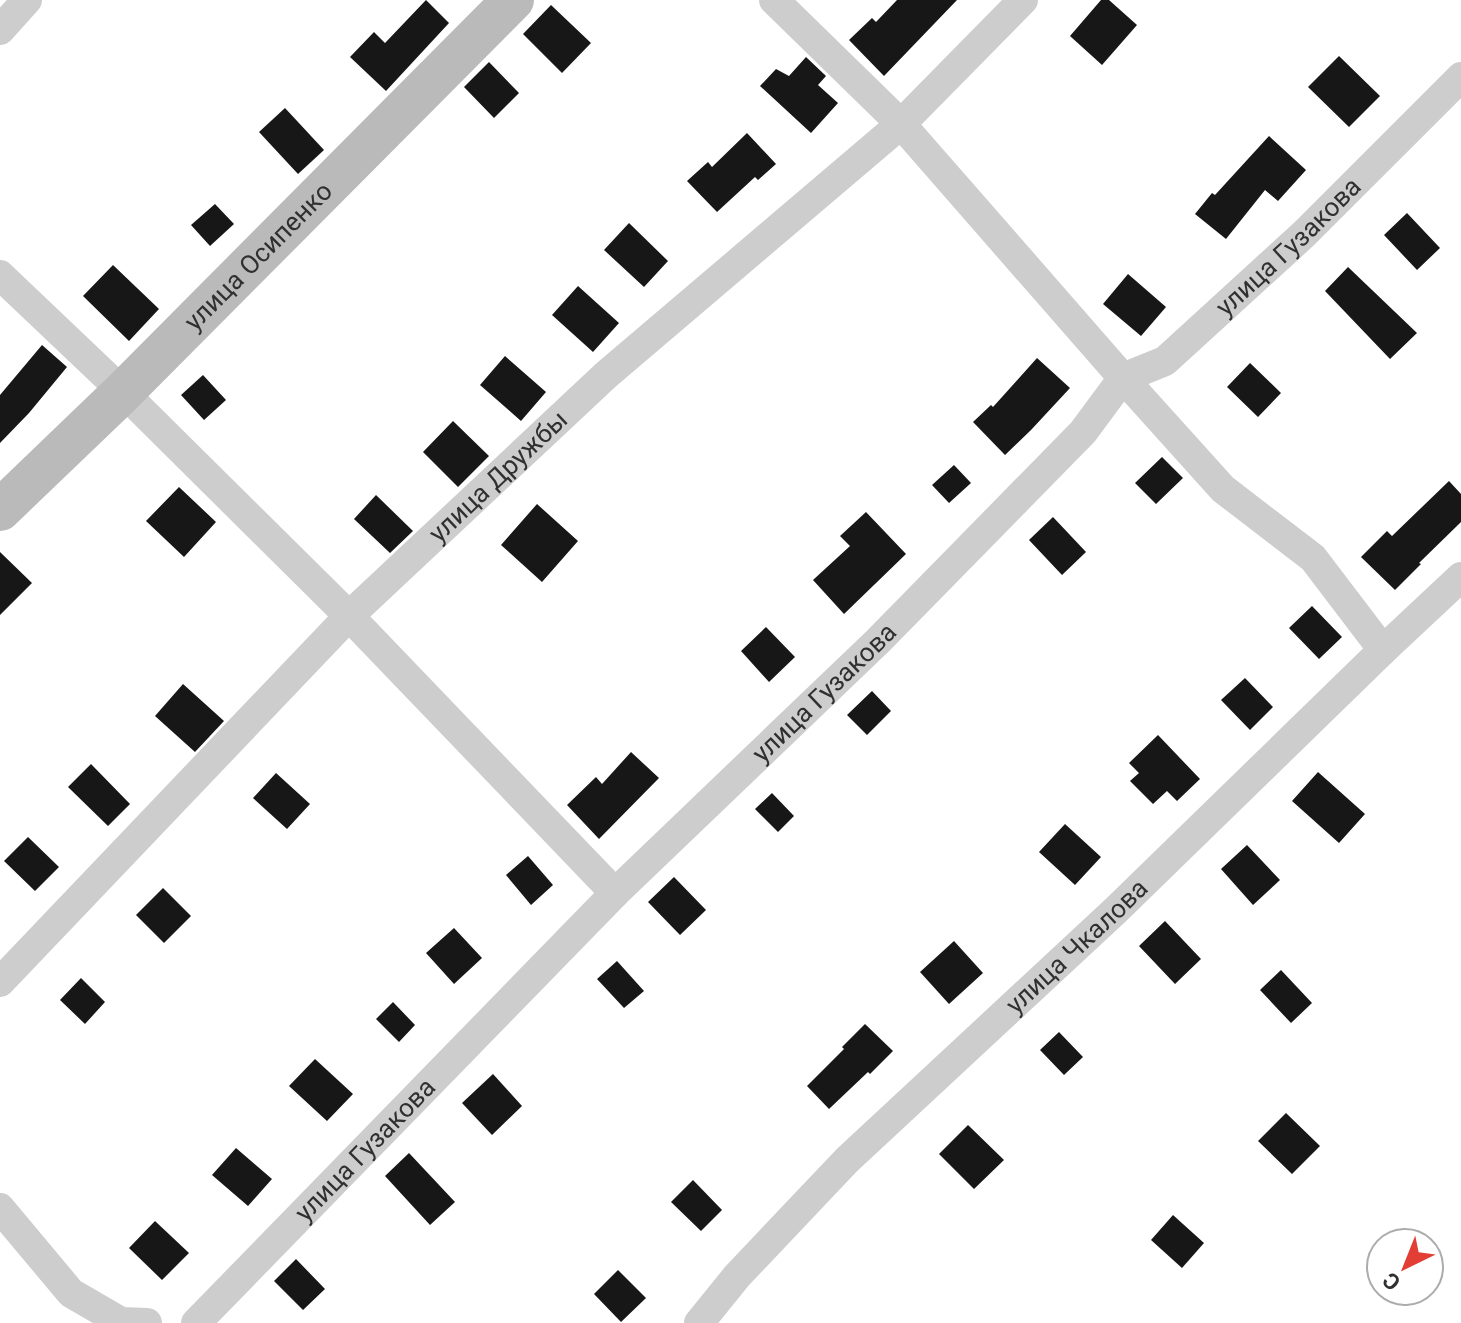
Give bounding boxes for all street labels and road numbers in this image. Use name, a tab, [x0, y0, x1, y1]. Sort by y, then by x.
street label: улица Гузакова	[1210, 171, 1367, 322]
street label: улица Осипенко	[178, 176, 338, 337]
street label: улица Дружбы	[423, 404, 573, 548]
street label: улица Гузакова	[746, 617, 902, 768]
street label: улица Чкалова	[1000, 873, 1154, 1020]
street label: улица Гузакова	[289, 1072, 441, 1227]

